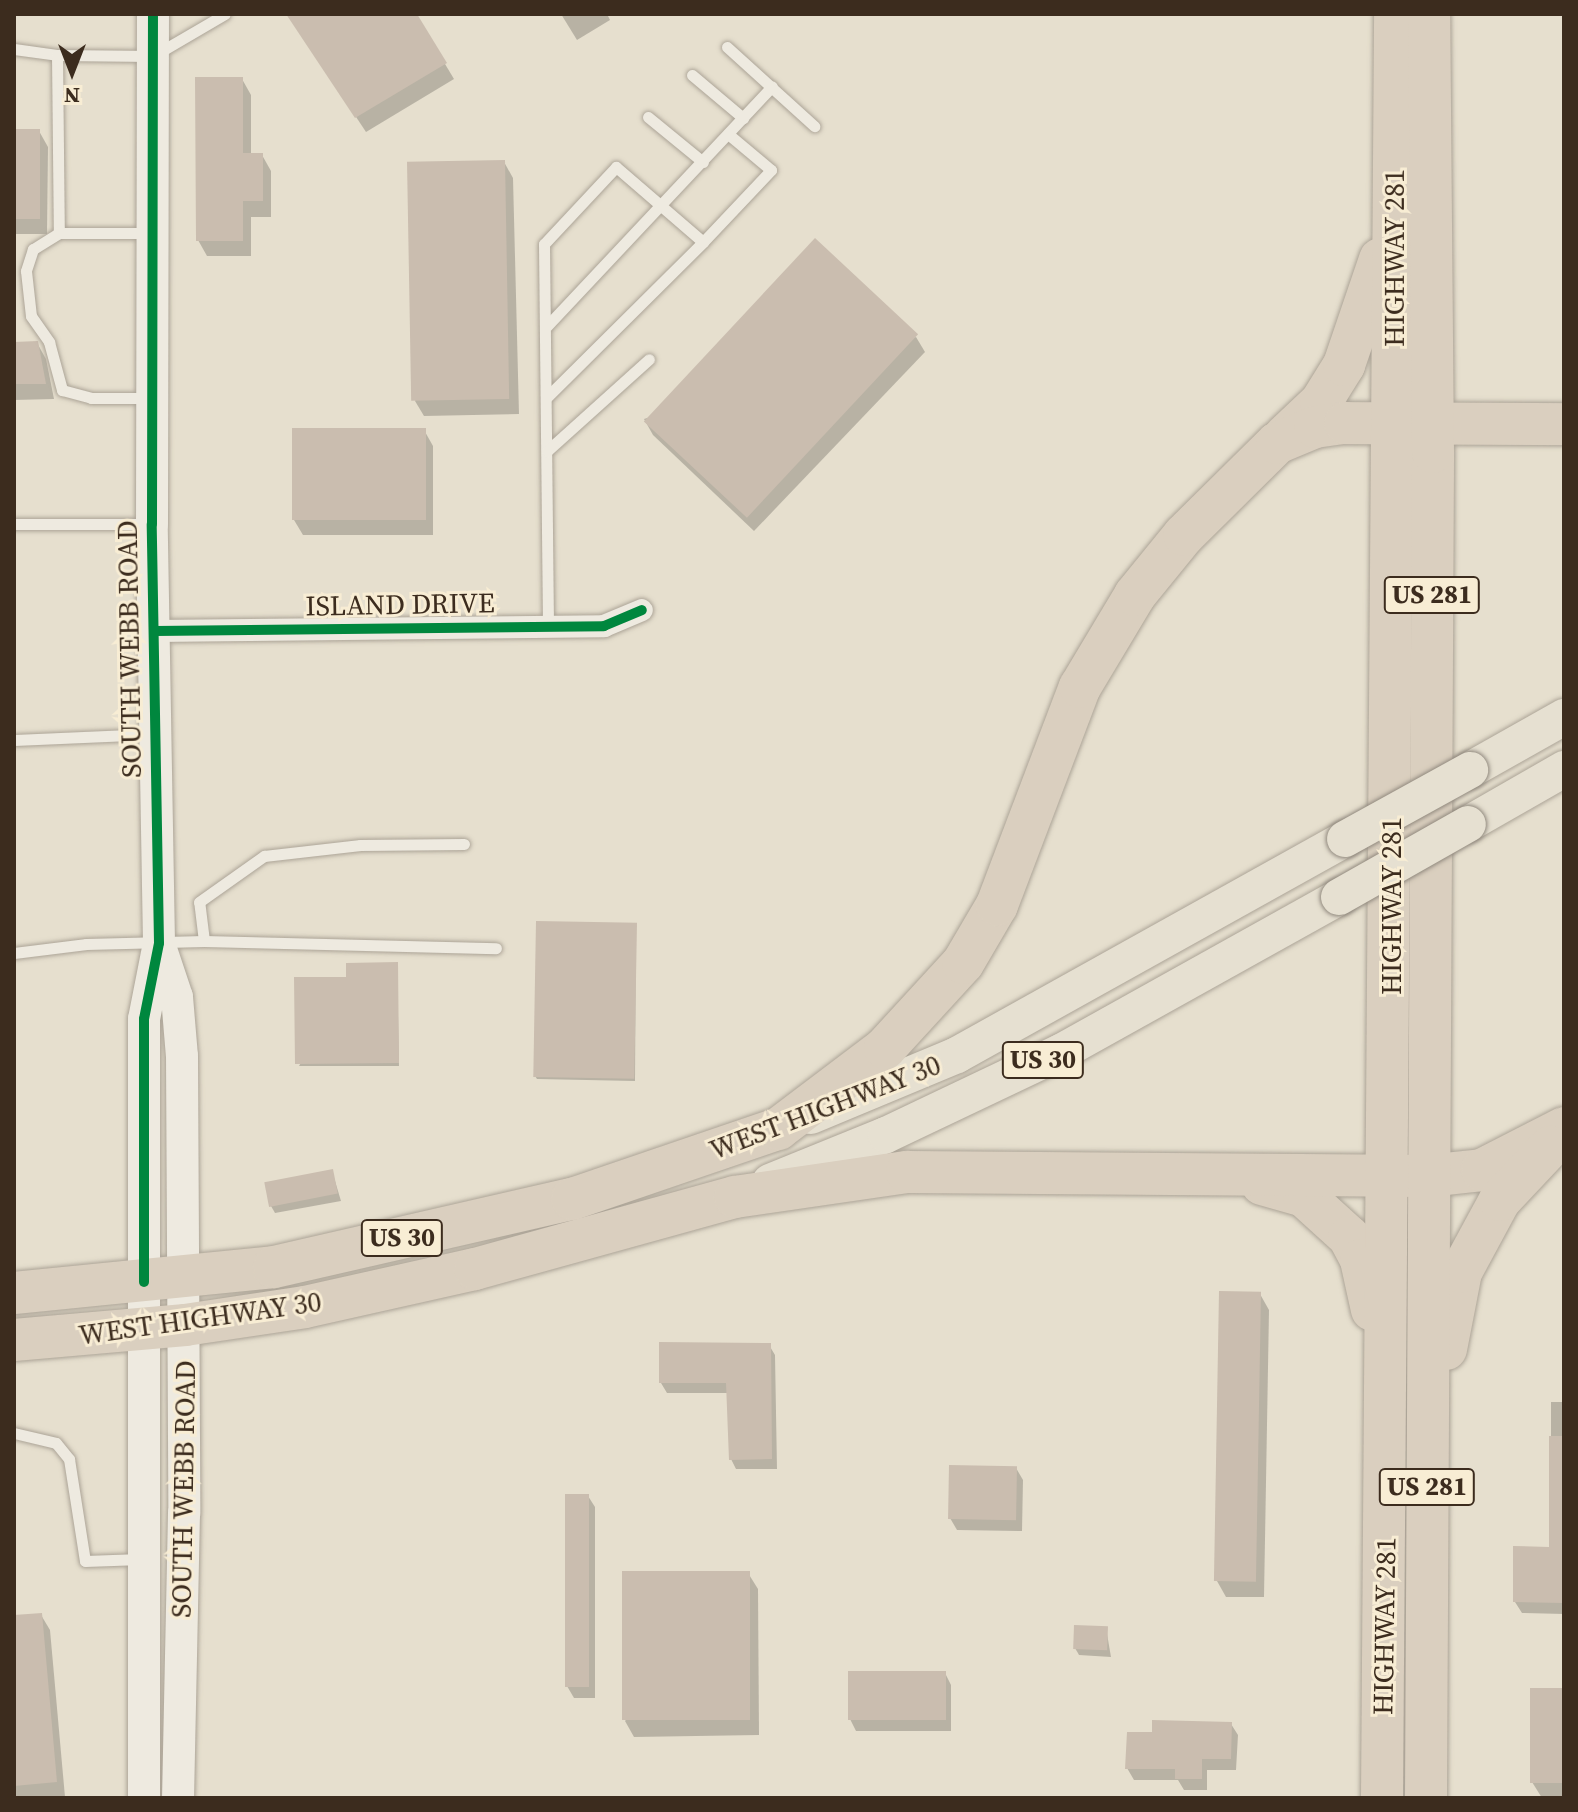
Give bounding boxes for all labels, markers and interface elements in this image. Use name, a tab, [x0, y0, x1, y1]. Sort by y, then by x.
north arrow	[32, 32, 112, 112]
text: N	[64, 81, 80, 111]
street label: HIGHWAY 281	[1377, 169, 1411, 347]
street label: SOUTH WEBB ROAD	[110, 519, 148, 779]
road number: US 281	[1382, 573, 1482, 617]
street label: ISLAND DRIVE	[305, 586, 495, 622]
street label: HIGHWAY 281	[1374, 817, 1408, 995]
road number: US 30	[1001, 1038, 1085, 1082]
street label: WEST HIGHWAY 30	[704, 1047, 946, 1167]
road number: US 30	[360, 1216, 444, 1260]
street label: WEST HIGHWAY 30	[76, 1284, 324, 1352]
street label: SOUTH WEBB ROAD	[164, 1359, 202, 1619]
road number: US 281	[1377, 1465, 1477, 1509]
street label: HIGHWAY 281	[1366, 1536, 1402, 1716]

